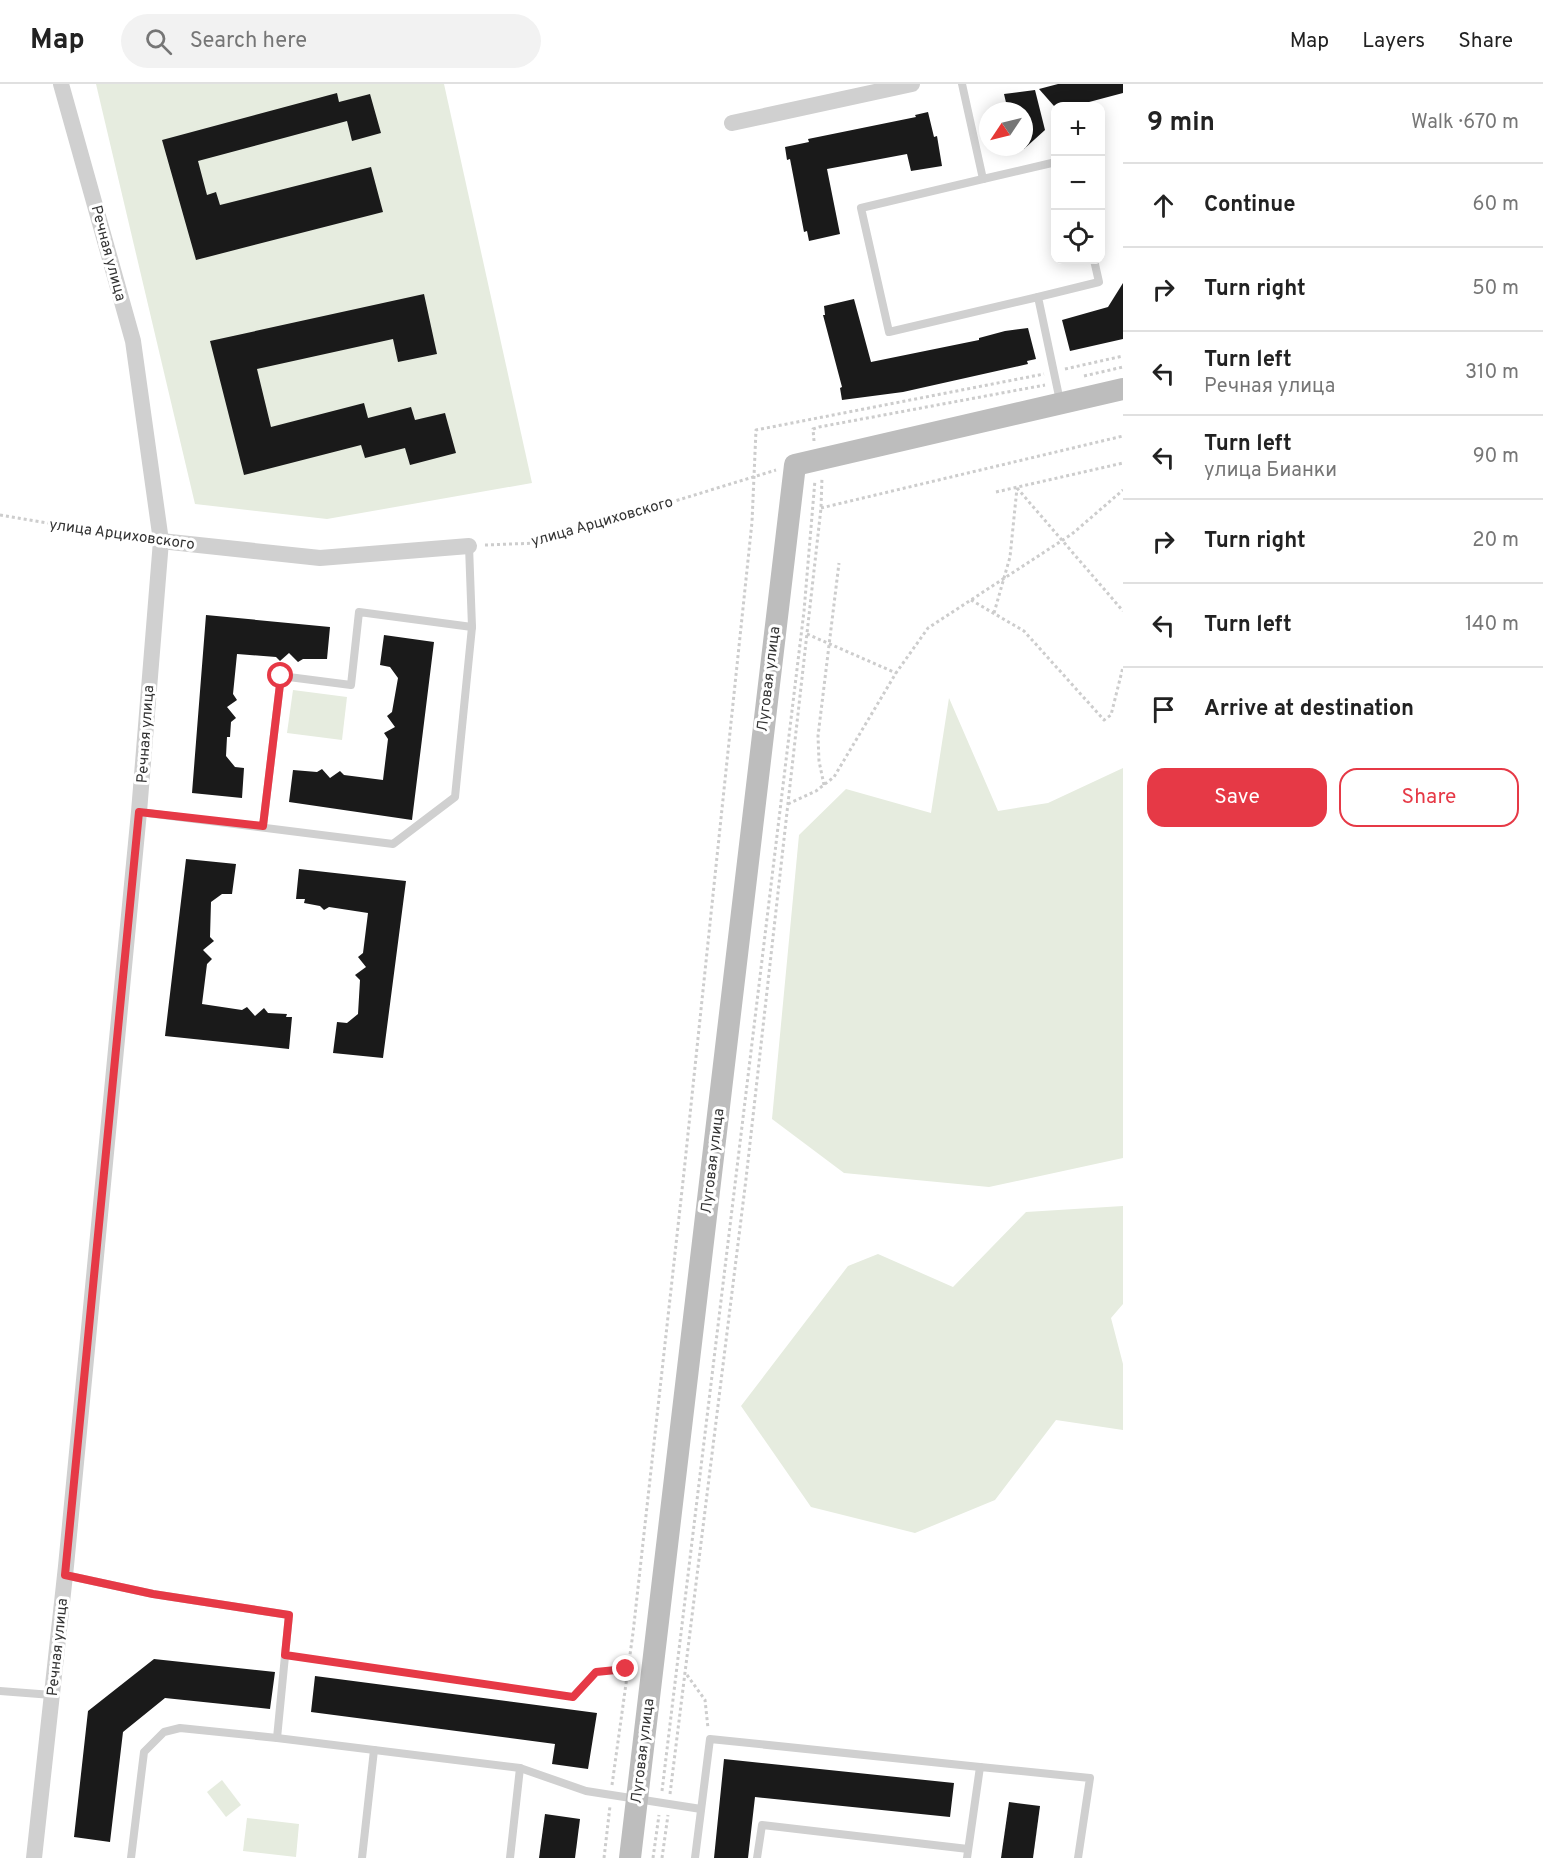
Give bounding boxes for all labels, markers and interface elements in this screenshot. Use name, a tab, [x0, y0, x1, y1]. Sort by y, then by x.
search box	[121, 14, 541, 68]
text: Map	[30, 23, 85, 59]
icon: search	[142, 25, 175, 58]
text: Search here	[190, 28, 307, 55]
text: Map	[1290, 28, 1329, 55]
text: Layers	[1362, 28, 1425, 55]
text: Share	[1458, 28, 1513, 55]
north arrow	[979, 102, 1033, 156]
map controls	[1051, 102, 1105, 264]
button: +	[1051, 102, 1105, 156]
text: 9 min	[1147, 107, 1215, 140]
text: Walk · 670 m	[1411, 110, 1519, 136]
button: −	[1051, 156, 1105, 210]
icon: ahead	[1147, 189, 1180, 222]
text: Continue	[1204, 192, 1295, 219]
text: 60 m	[1473, 192, 1519, 218]
street label: Речная улица	[86, 203, 129, 303]
button: locate	[1051, 210, 1105, 264]
icon: right	[1147, 273, 1180, 306]
text: Turn right	[1204, 276, 1306, 303]
text: 50 m	[1472, 276, 1519, 302]
text: Turn left	[1204, 347, 1292, 374]
icon: left	[1147, 357, 1180, 390]
text: 310 m	[1465, 360, 1519, 386]
text: Речная улица	[1204, 374, 1335, 400]
text: Turn left	[1204, 431, 1292, 458]
icon: left	[1147, 441, 1180, 474]
text: 90 m	[1473, 444, 1519, 470]
text: улица Бианки	[1204, 458, 1337, 484]
street label: улица Арциховского	[529, 493, 676, 552]
street label: улица Арциховского	[48, 516, 196, 555]
icon: right	[1147, 525, 1180, 558]
text: Turn right	[1204, 528, 1306, 555]
text: 20 m	[1472, 528, 1519, 554]
icon: left	[1147, 609, 1180, 642]
text: Turn left	[1204, 612, 1292, 639]
text: 140 m	[1465, 612, 1519, 638]
street label: Луговая улица	[754, 625, 785, 733]
route start	[267, 662, 293, 688]
street label: Речная улица	[134, 684, 159, 784]
icon: arrive	[1147, 693, 1180, 726]
text: Arrive at destination	[1204, 696, 1414, 723]
button: Save	[1147, 768, 1327, 827]
button: Share	[1339, 768, 1519, 827]
street label: Луговая улица	[698, 1107, 729, 1215]
street label: Речная улица	[44, 1597, 73, 1697]
route end	[612, 1655, 638, 1681]
street label: Луговая улица	[628, 1697, 659, 1805]

